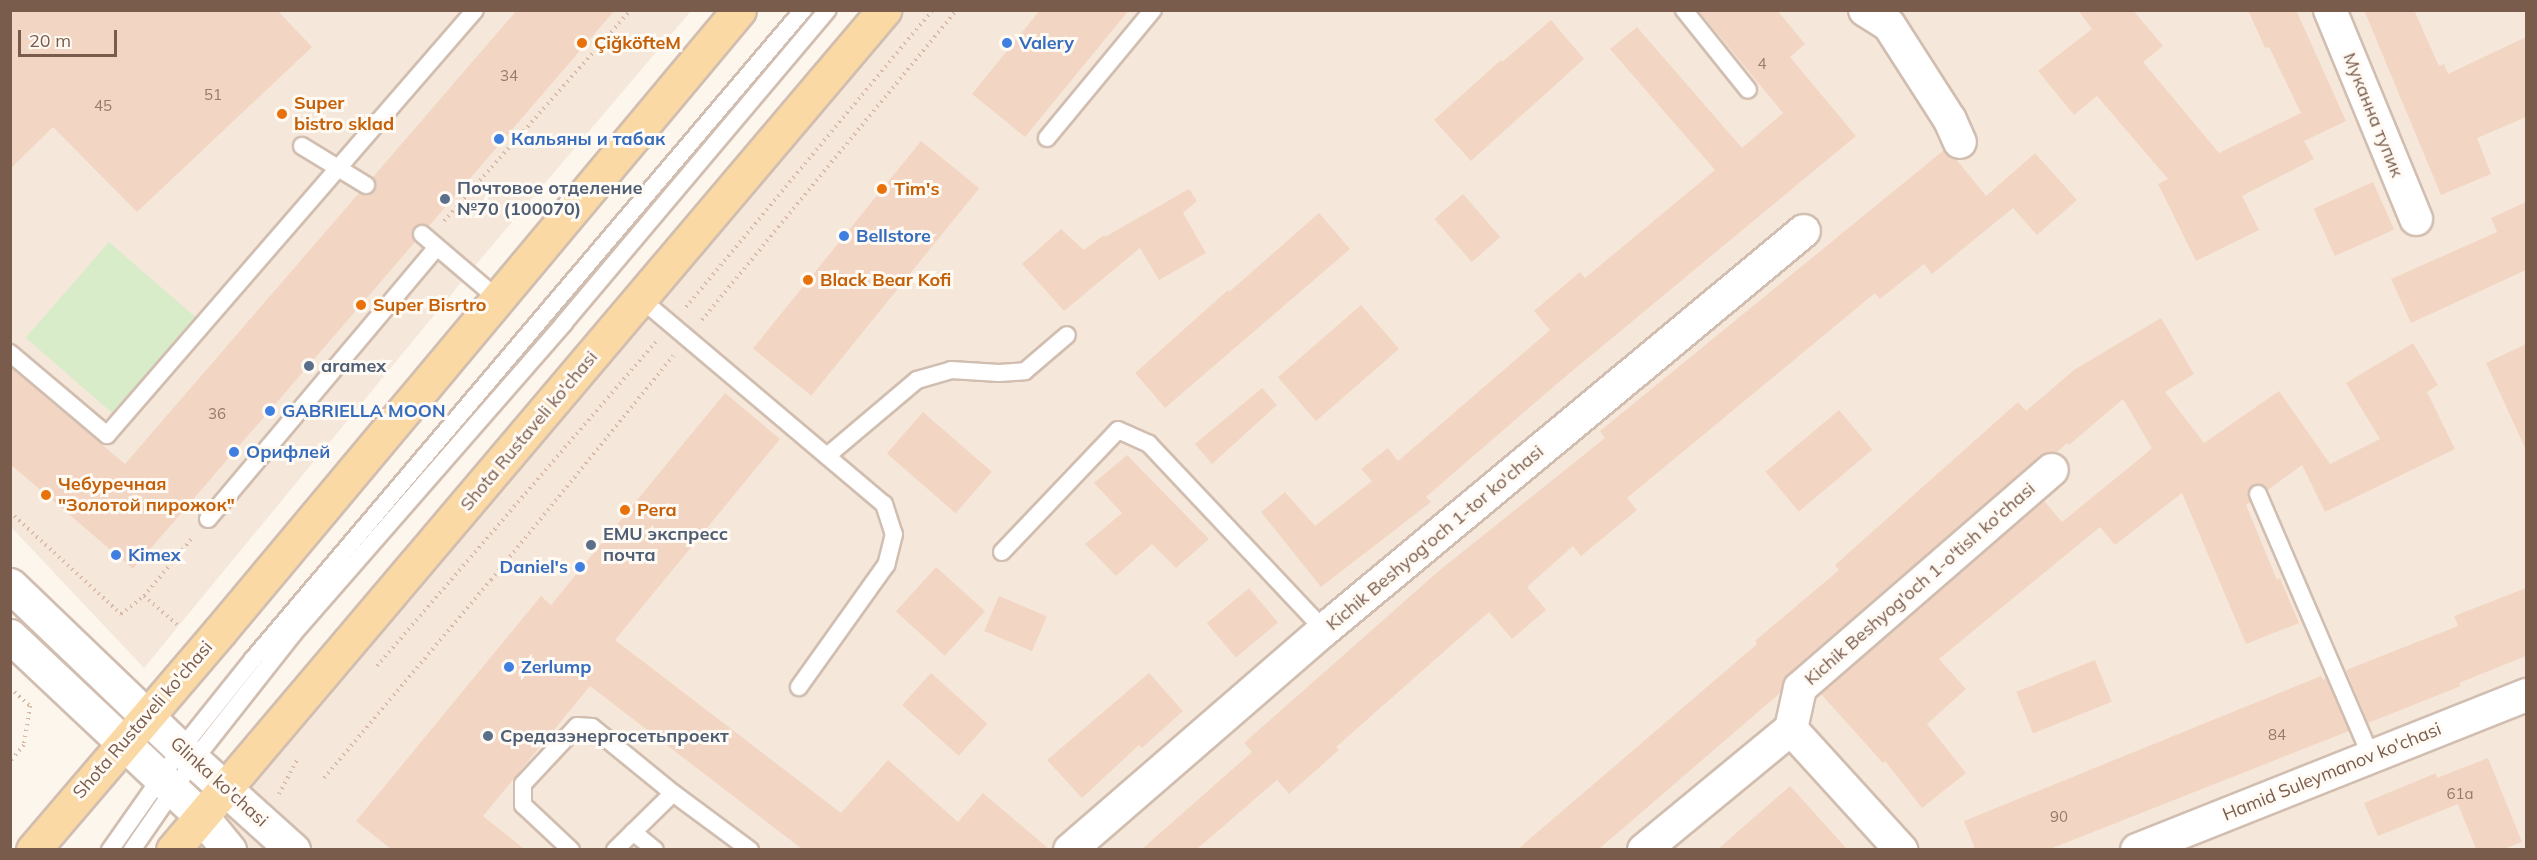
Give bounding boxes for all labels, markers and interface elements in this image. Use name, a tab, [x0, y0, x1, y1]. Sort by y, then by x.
scale bar	[21, 18, 120, 56]
text: 20 m	[29, 29, 71, 52]
place label: ÇiğköfteM	[594, 32, 681, 54]
place label: Valery	[1019, 32, 1074, 54]
marker: ÇiğköfteM	[575, 36, 589, 50]
marker: Valery	[1000, 36, 1014, 50]
street label: Муканна тупик	[2338, 50, 2408, 180]
house number: 4	[1758, 55, 1766, 73]
house number: 34	[500, 67, 518, 85]
house number: 51	[204, 86, 222, 104]
place label: Super bistro sklad	[294, 93, 394, 136]
house number: 45	[94, 97, 112, 115]
marker: Super bistro sklad	[275, 107, 289, 121]
place label: Кальяны и табак	[511, 128, 665, 150]
marker: Кальяны и табак	[492, 132, 506, 146]
place label: Почтовое отделение №70 (100070)	[457, 178, 643, 220]
place label: Tim's	[894, 178, 939, 200]
marker: Tim's	[875, 182, 889, 196]
marker: Почтовое отделение №70 (100070)	[438, 192, 452, 206]
place label: Bellstore	[856, 225, 931, 247]
marker: Bellstore	[837, 229, 851, 243]
place label: Black Bear Kofi	[820, 269, 951, 291]
marker: Black Bear Kofi	[801, 273, 815, 287]
place label: Super Bisrtro	[373, 294, 486, 316]
marker: Super Bisrtro	[354, 298, 368, 312]
street label: Shota Rustaveli ko'chasi	[456, 347, 602, 515]
place label: aramex	[321, 355, 386, 377]
marker: aramex	[302, 359, 316, 373]
place label: GABRIELLA MOON	[282, 400, 446, 422]
marker: GABRIELLA MOON	[263, 404, 277, 418]
house number: 36	[208, 405, 226, 423]
place label: Орифлей	[246, 441, 330, 463]
street label: Kichik Beshyog'och 1-tor ko'chasi	[1322, 441, 1548, 635]
marker: Орифлей	[227, 445, 241, 459]
place label: Чебуречная "Золотой пирожок"	[58, 474, 235, 516]
street label: Kichik Beshyog'och 1-o'tish ko'chasi	[1800, 478, 2040, 690]
marker: Чебуречная "Золотой пирожок"	[39, 488, 53, 502]
place label: Pera	[637, 499, 677, 521]
marker: Pera	[618, 503, 632, 517]
place label: EMU экспресс почта	[603, 524, 728, 566]
marker: EMU экспресс почта	[584, 538, 598, 552]
place label: Kimex	[128, 544, 181, 566]
marker: Kimex	[109, 548, 123, 562]
place label: Daniel's	[500, 556, 568, 578]
marker: Daniel's	[573, 560, 587, 574]
street label: Shota Rustaveli ko'chasi	[69, 637, 217, 803]
place label: Zerlump	[521, 656, 591, 678]
marker: Zerlump	[502, 660, 516, 674]
street label: Hamid Suleymanov ko'chasi	[2220, 718, 2444, 826]
place label: Средазэнергосетьпроект	[500, 725, 729, 747]
house number: 84	[2268, 726, 2286, 744]
marker: Средазэнергосетьпроект	[481, 729, 495, 743]
street label: Glinka ko'chasi	[166, 733, 272, 831]
house number: 61a	[2447, 785, 2473, 803]
house number: 90	[2050, 808, 2068, 826]

